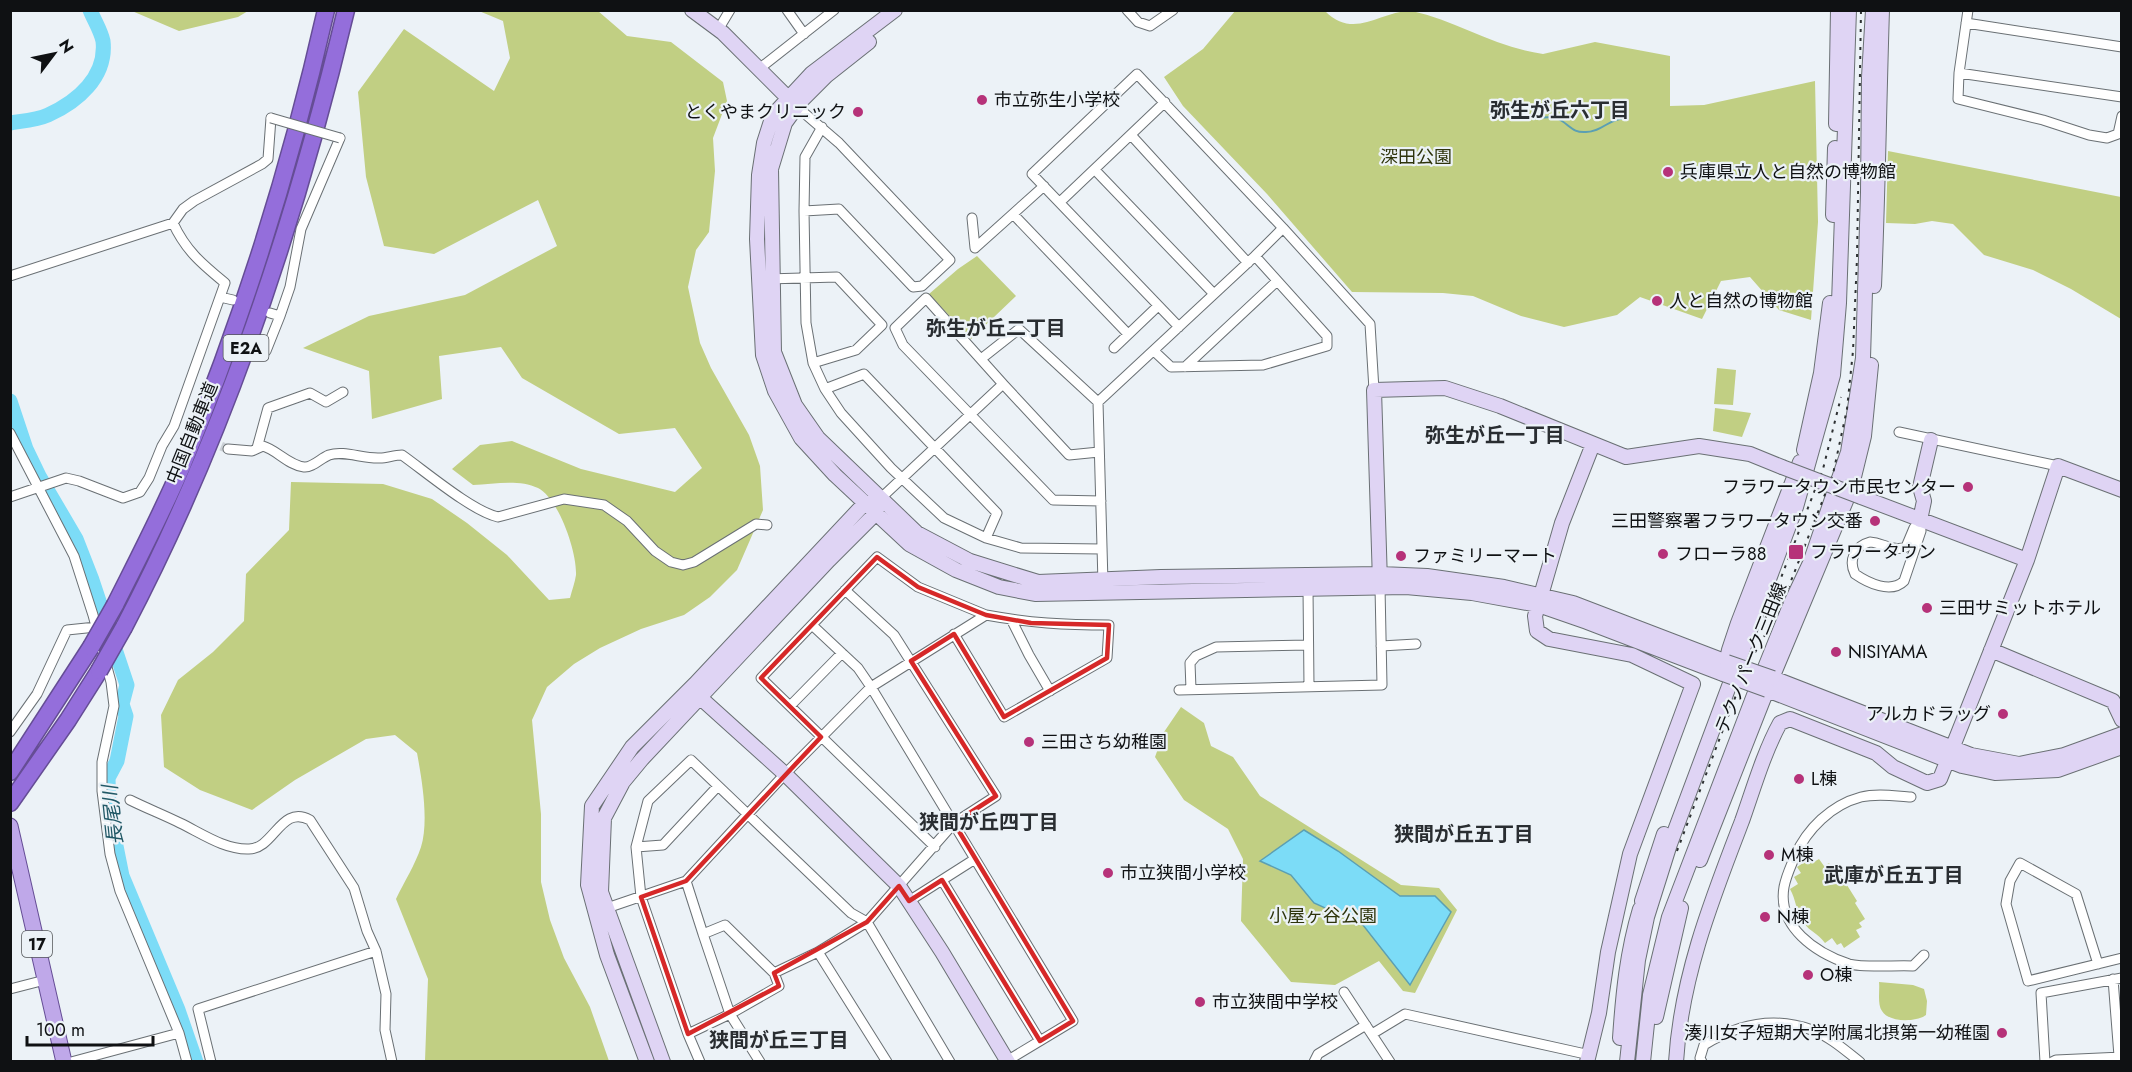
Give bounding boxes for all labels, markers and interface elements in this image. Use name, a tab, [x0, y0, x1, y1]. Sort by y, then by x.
north arrow	[24, 24, 84, 84]
text: N	[53, 35, 79, 58]
place label: 市立弥生小学校	[994, 87, 1120, 113]
marker: 市立弥生小学校	[975, 93, 989, 107]
district label: 弥生が丘六丁目	[1490, 96, 1630, 125]
place label: とくやまクリニック	[685, 99, 846, 125]
marker: とくやまクリニック	[851, 105, 865, 119]
park label: 深田公園	[1380, 144, 1452, 170]
place label: 兵庫県立人と自然の博物館	[1680, 159, 1896, 185]
marker: 兵庫県立人と自然の博物館	[1661, 165, 1675, 179]
place label: 人と自然の博物館	[1669, 288, 1813, 314]
marker: 人と自然の博物館	[1650, 294, 1664, 308]
district label: 弥生が丘二丁目	[926, 314, 1066, 343]
road number: E2A	[224, 335, 268, 361]
street label: 中国自動車道	[160, 378, 224, 488]
district label: 弥生が丘一丁目	[1425, 421, 1565, 450]
place label: フラワータウン市民センター	[1722, 474, 1956, 500]
marker: フラワータウン市民センター	[1961, 480, 1975, 494]
place label: 三田警察署フラワータウン交番	[1611, 508, 1863, 534]
marker: 三田警察署フラワータウン交番	[1868, 514, 1882, 528]
place label: フラワータウン	[1810, 539, 1936, 565]
place label: フローラ88	[1675, 541, 1767, 567]
place label: ファミリーマート	[1413, 543, 1557, 569]
marker: フラワータウン	[1787, 543, 1805, 561]
marker: フローラ88	[1656, 547, 1670, 561]
marker: ファミリーマート	[1394, 549, 1408, 563]
street label: テクノパーク三田線	[1709, 579, 1793, 737]
place label: 三田サミットホテル	[1939, 595, 2101, 621]
marker: 三田サミットホテル	[1920, 601, 1934, 615]
place label: NISIYAMA	[1848, 639, 1927, 665]
marker: NISIYAMA	[1829, 645, 1843, 659]
place label: アルカドラッグ	[1866, 701, 1991, 727]
marker: アルカドラッグ	[1996, 707, 2010, 721]
place label: 三田さち幼稚園	[1041, 729, 1167, 755]
marker: 三田さち幼稚園	[1022, 735, 1036, 749]
place label: L棟	[1811, 766, 1837, 792]
marker: L棟	[1792, 772, 1806, 786]
water label: 長尾川	[95, 782, 131, 846]
district label: 狭間が丘四丁目	[919, 808, 1059, 837]
district label: 狭間が丘五丁目	[1394, 820, 1534, 849]
place label: M棟	[1781, 842, 1814, 868]
marker: M棟	[1762, 848, 1776, 862]
place label: 市立狭間小学校	[1120, 860, 1246, 886]
district label: 武庫が丘五丁目	[1824, 861, 1964, 890]
marker: 市立狭間小学校	[1101, 866, 1115, 880]
park label: 小屋ヶ谷公園	[1269, 903, 1377, 929]
place label: N棟	[1777, 904, 1809, 930]
marker: N棟	[1758, 910, 1772, 924]
road number: 17	[22, 931, 52, 957]
place label: O棟	[1820, 962, 1852, 988]
marker: O棟	[1801, 968, 1815, 982]
place label: 市立狭間中学校	[1212, 989, 1338, 1015]
marker: 市立狭間中学校	[1193, 995, 1207, 1009]
scale bar	[27, 1009, 153, 1047]
text: 100 m	[36, 1017, 85, 1043]
place label: 湊川女子短期大学附属北摂第一幼稚園	[1684, 1020, 1990, 1046]
district label: 狭間が丘三丁目	[709, 1026, 849, 1055]
marker: 湊川女子短期大学附属北摂第一幼稚園	[1995, 1026, 2009, 1040]

